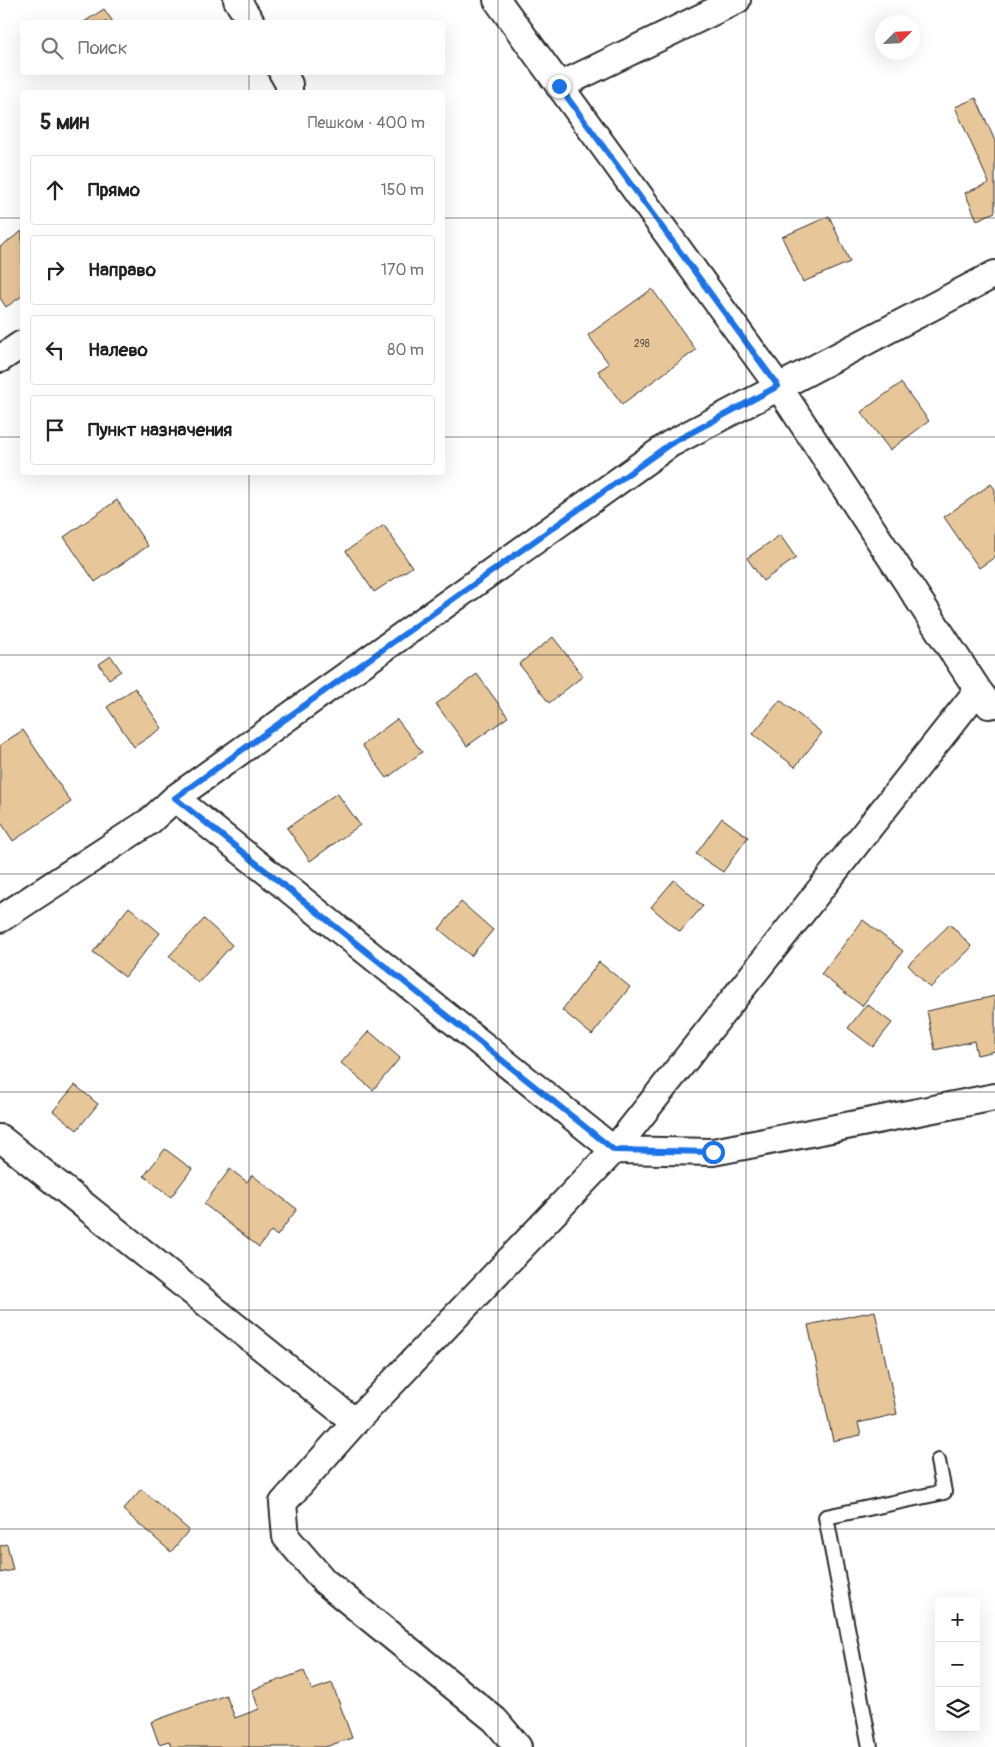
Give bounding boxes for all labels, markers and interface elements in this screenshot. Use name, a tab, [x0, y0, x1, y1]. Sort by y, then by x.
north arrow	[875, 15, 920, 60]
search box	[20, 20, 445, 75]
icon: search	[38, 34, 66, 62]
text: Поиск	[78, 36, 128, 60]
route end	[548, 75, 571, 98]
text: 5 мин	[40, 109, 90, 136]
text: Пешком · 400 m	[308, 113, 425, 133]
icon: ahead	[41, 176, 69, 204]
text: Прямо	[88, 178, 140, 202]
text: 150 m	[380, 180, 424, 200]
icon: right	[41, 256, 69, 284]
text: Направо	[88, 258, 156, 282]
text: 170 m	[381, 260, 424, 280]
icon: left	[41, 336, 69, 364]
text: Налево	[88, 338, 148, 362]
house number: 298	[634, 338, 650, 350]
text: 80 m	[387, 340, 424, 360]
icon: arrive	[41, 416, 69, 444]
text: Пункт назначения	[88, 418, 232, 442]
route start	[702, 1141, 725, 1164]
map controls	[935, 1597, 980, 1732]
button: +	[935, 1597, 980, 1642]
button: −	[935, 1642, 980, 1687]
button: layers	[935, 1687, 980, 1732]

